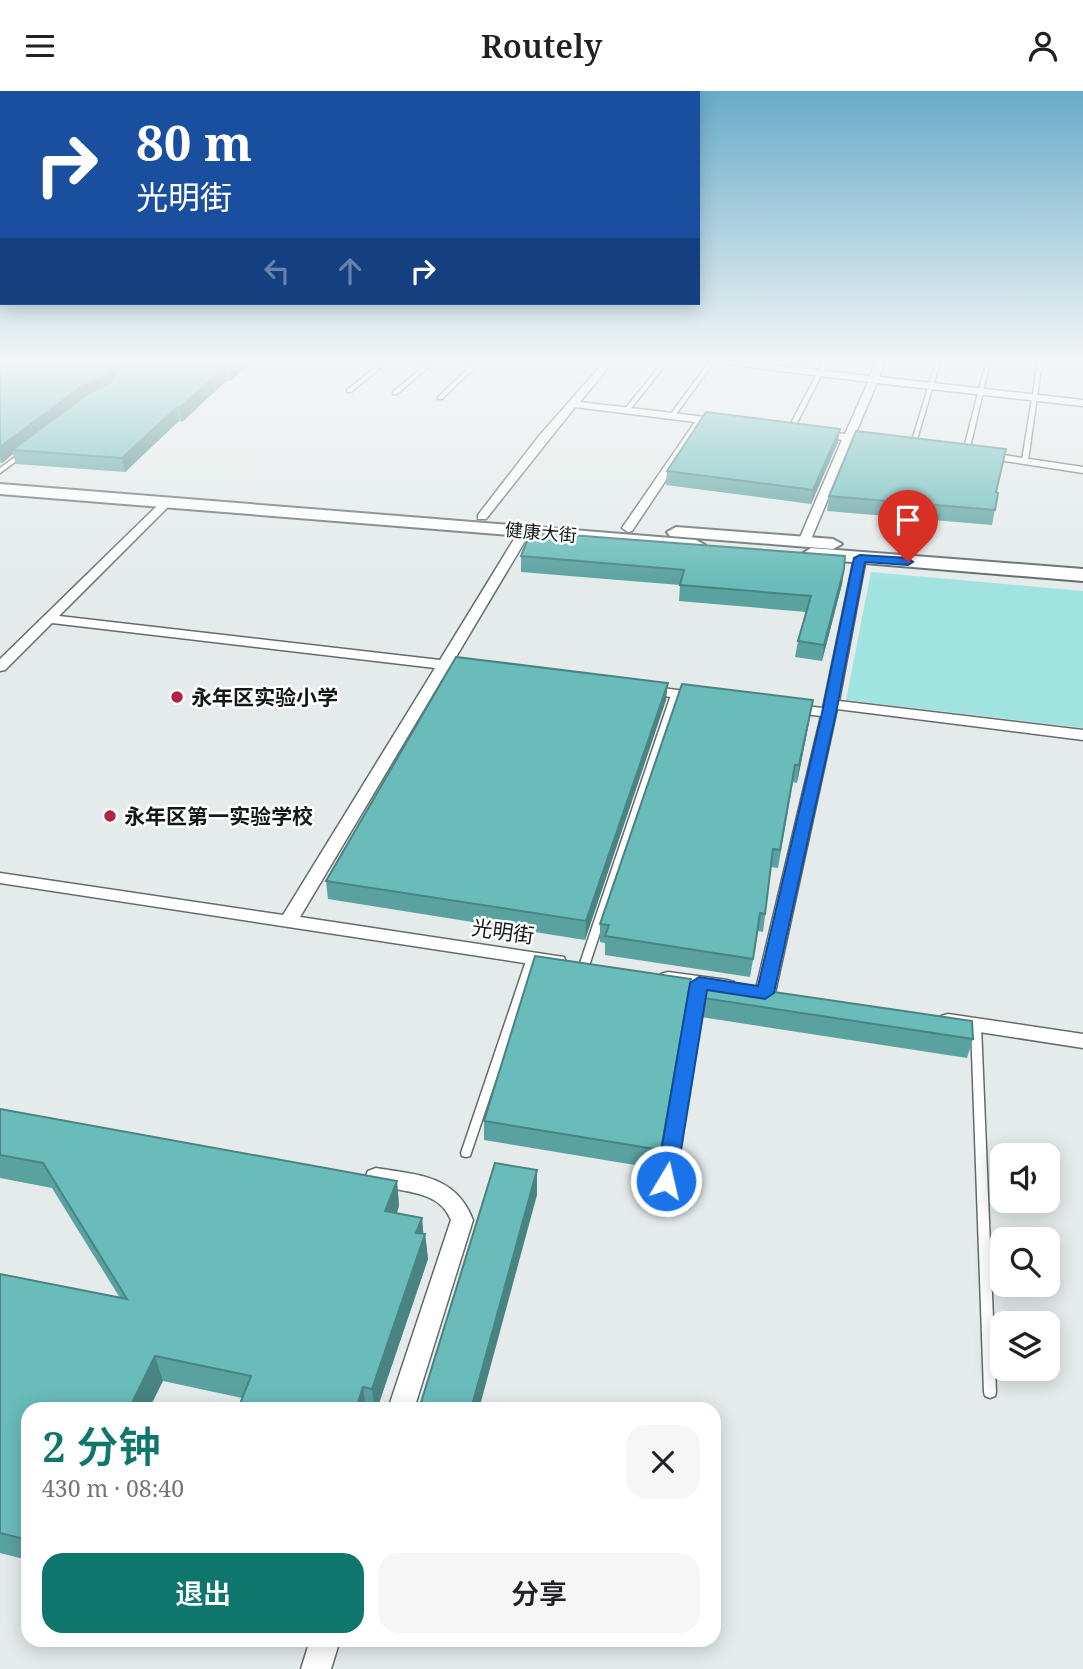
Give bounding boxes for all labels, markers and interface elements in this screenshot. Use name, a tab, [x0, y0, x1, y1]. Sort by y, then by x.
text: Routely	[481, 24, 602, 67]
icon: menu	[21, 27, 59, 65]
icon: person	[1024, 27, 1062, 65]
text: 80 m	[136, 109, 252, 175]
icon: right	[21, 119, 112, 210]
text: 光明街	[136, 175, 232, 218]
icon: left	[258, 252, 296, 290]
icon: ahead	[331, 252, 369, 290]
icon: right	[404, 252, 442, 290]
pin	[878, 490, 938, 562]
icon: arrive	[889, 501, 927, 539]
street label: 健康大街	[504, 517, 578, 547]
place label: 永年区实验小学	[191, 683, 338, 711]
marker: 永年区实验小学	[169, 689, 185, 705]
place label: 永年区第一实验学校	[124, 802, 313, 830]
marker: 永年区第一实验学校	[102, 808, 118, 824]
street label: 光明街	[470, 913, 536, 949]
map controls	[990, 1143, 1060, 1381]
button: sound	[990, 1143, 1060, 1213]
position arrow	[629, 1144, 703, 1218]
button: search	[990, 1227, 1060, 1297]
button: layers	[990, 1311, 1060, 1381]
text: 2 分钟	[42, 1417, 161, 1474]
button: close	[626, 1425, 700, 1499]
text: 430 m · 08:40	[42, 1472, 184, 1504]
button: 退出	[42, 1553, 364, 1633]
button: 分享	[378, 1553, 700, 1633]

